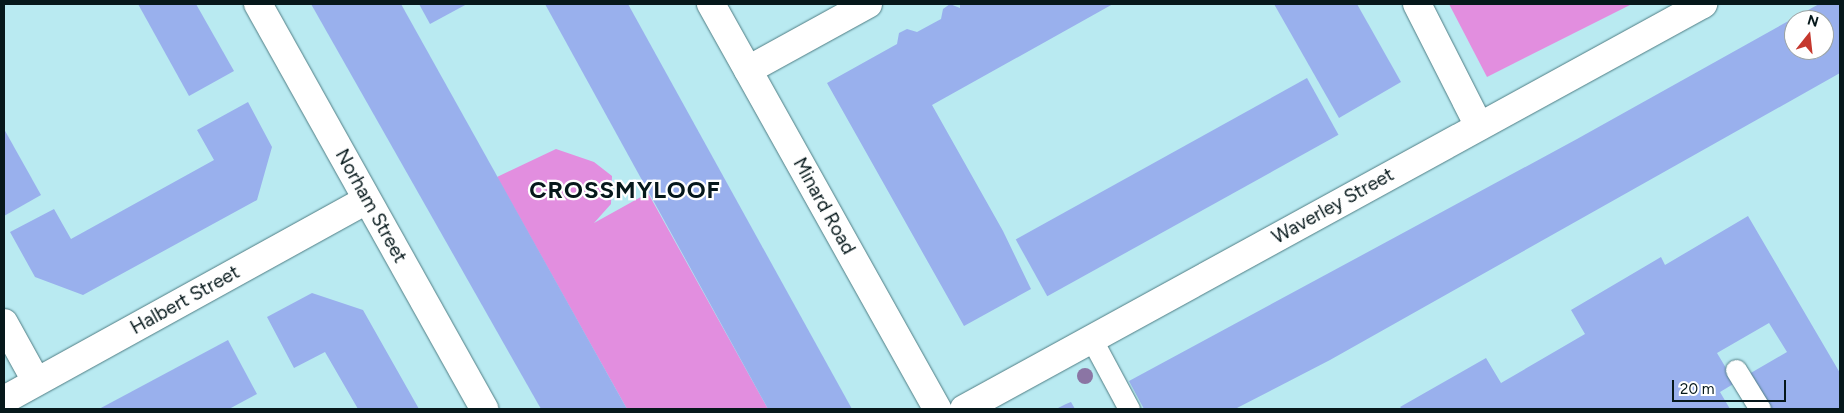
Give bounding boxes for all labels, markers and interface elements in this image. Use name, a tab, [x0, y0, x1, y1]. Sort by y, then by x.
north arrow	[1784, 10, 1834, 60]
text: N	[1805, 11, 1821, 31]
street label: Norham Street	[330, 145, 412, 267]
street label: Minard Road	[788, 154, 860, 258]
street label: Waverley Street	[1268, 163, 1398, 249]
district label: CROSSMYLOOF	[528, 176, 722, 204]
street label: Halbert Street	[126, 261, 244, 339]
scale bar	[1674, 370, 1788, 402]
text: 20 m	[1680, 380, 1714, 398]

